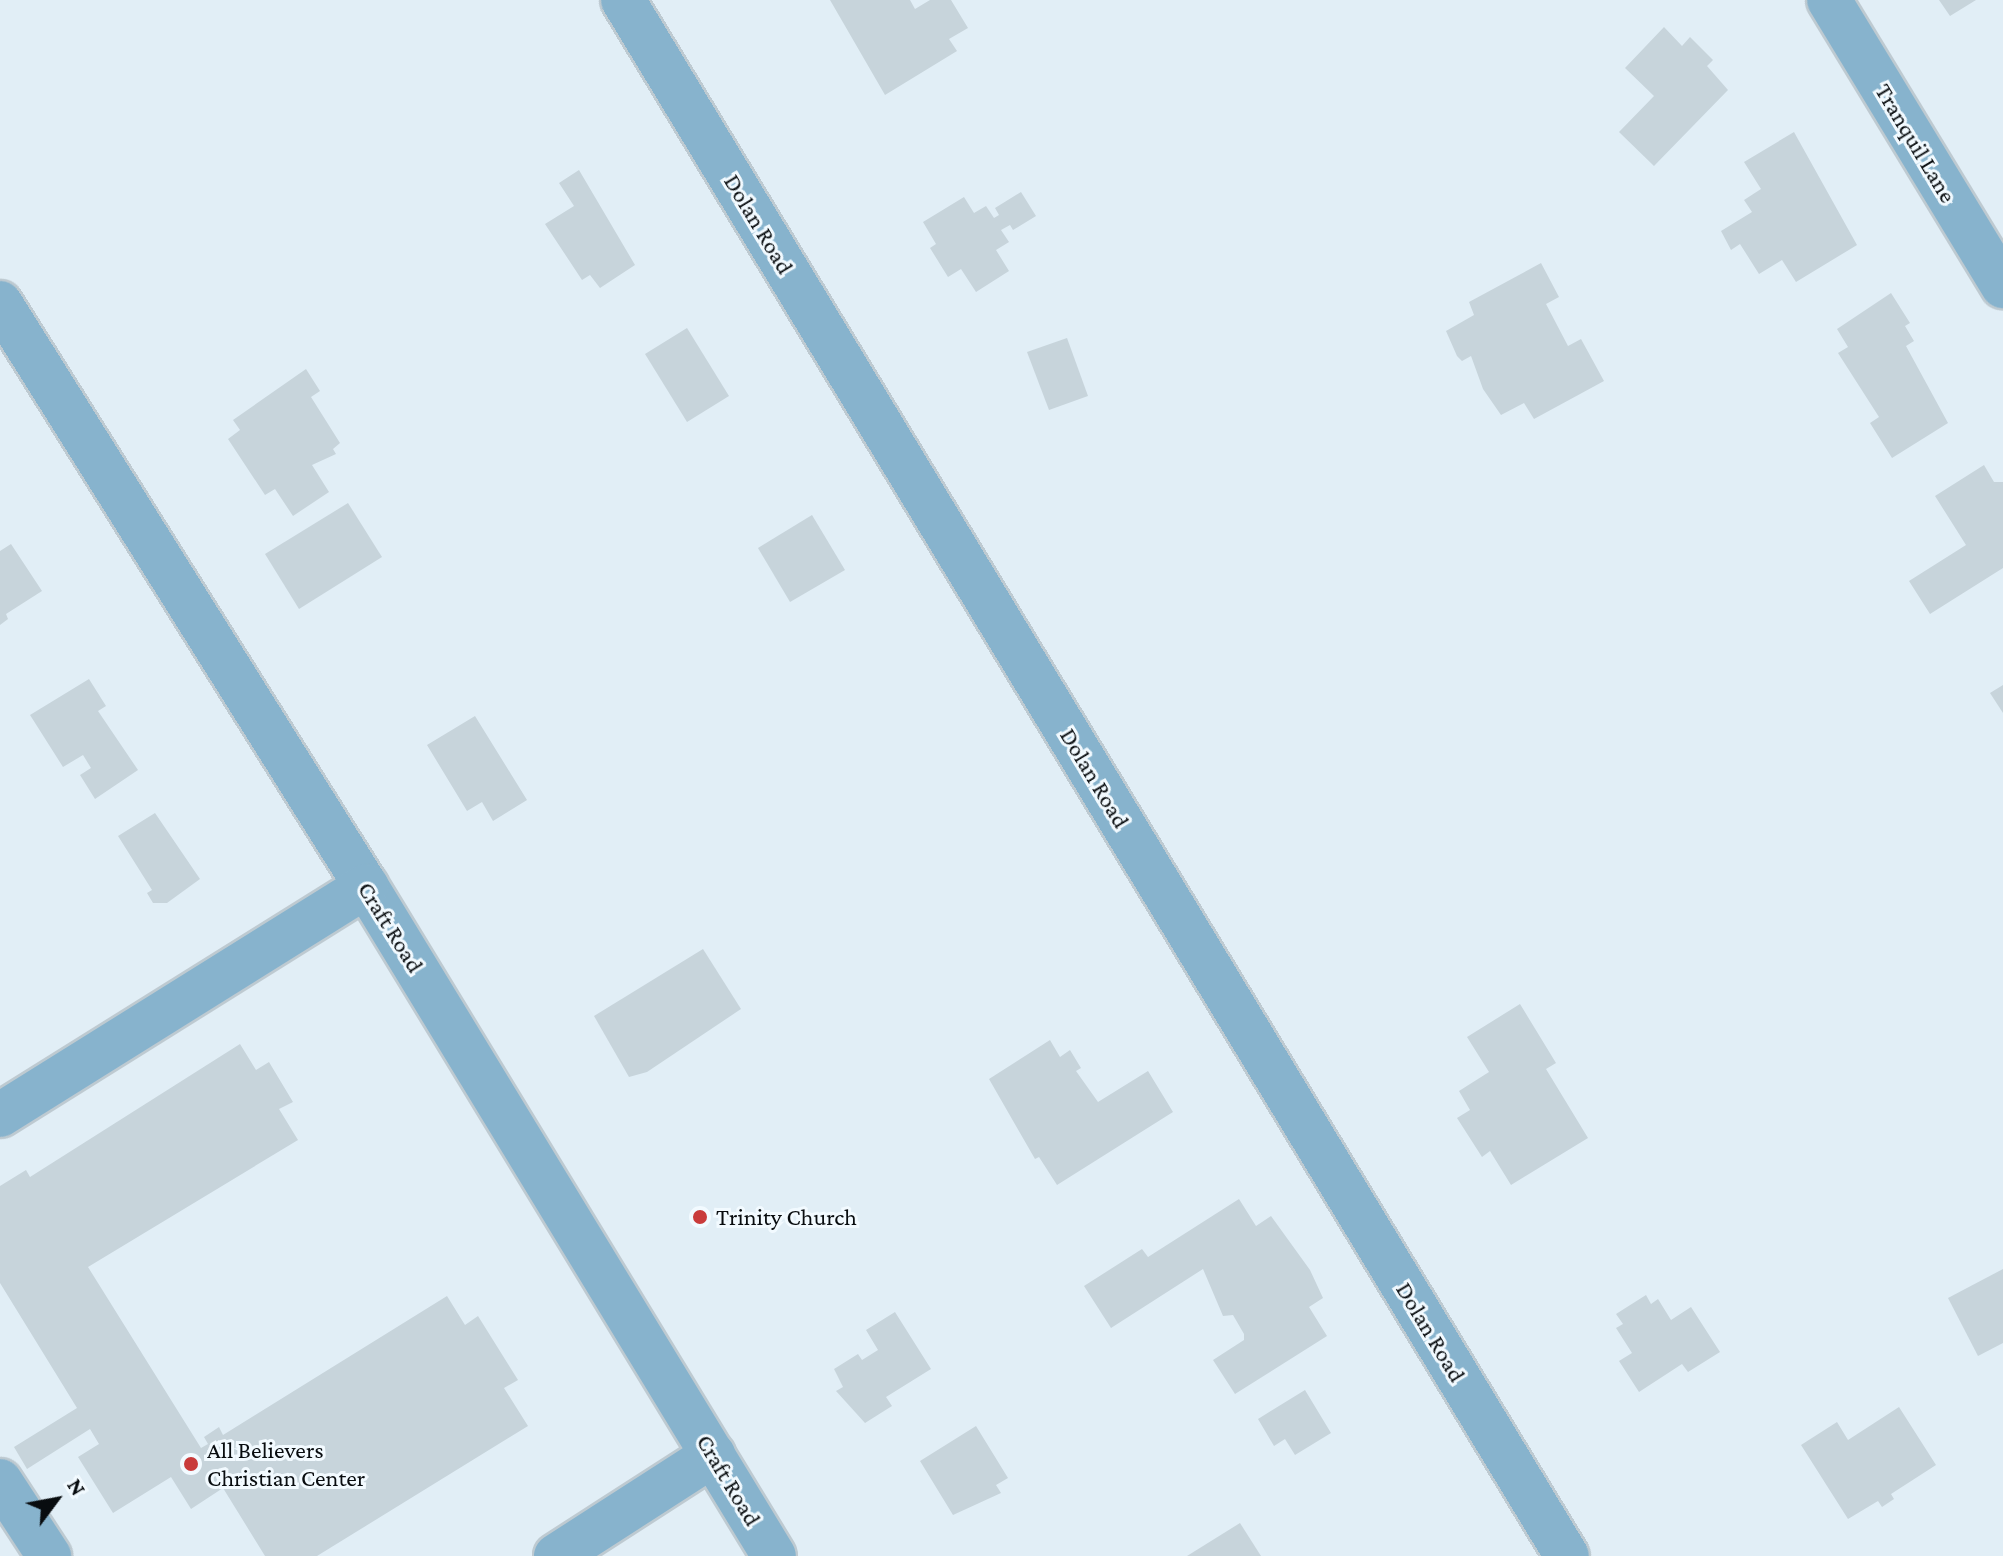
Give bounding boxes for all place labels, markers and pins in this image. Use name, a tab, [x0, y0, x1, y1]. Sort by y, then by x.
place label: Trinity Church	[716, 1203, 857, 1231]
marker: Trinity Church	[691, 1208, 709, 1226]
place label: All Believers Christian Center	[207, 1436, 365, 1492]
marker: All Believers Christian Center	[182, 1455, 200, 1473]

